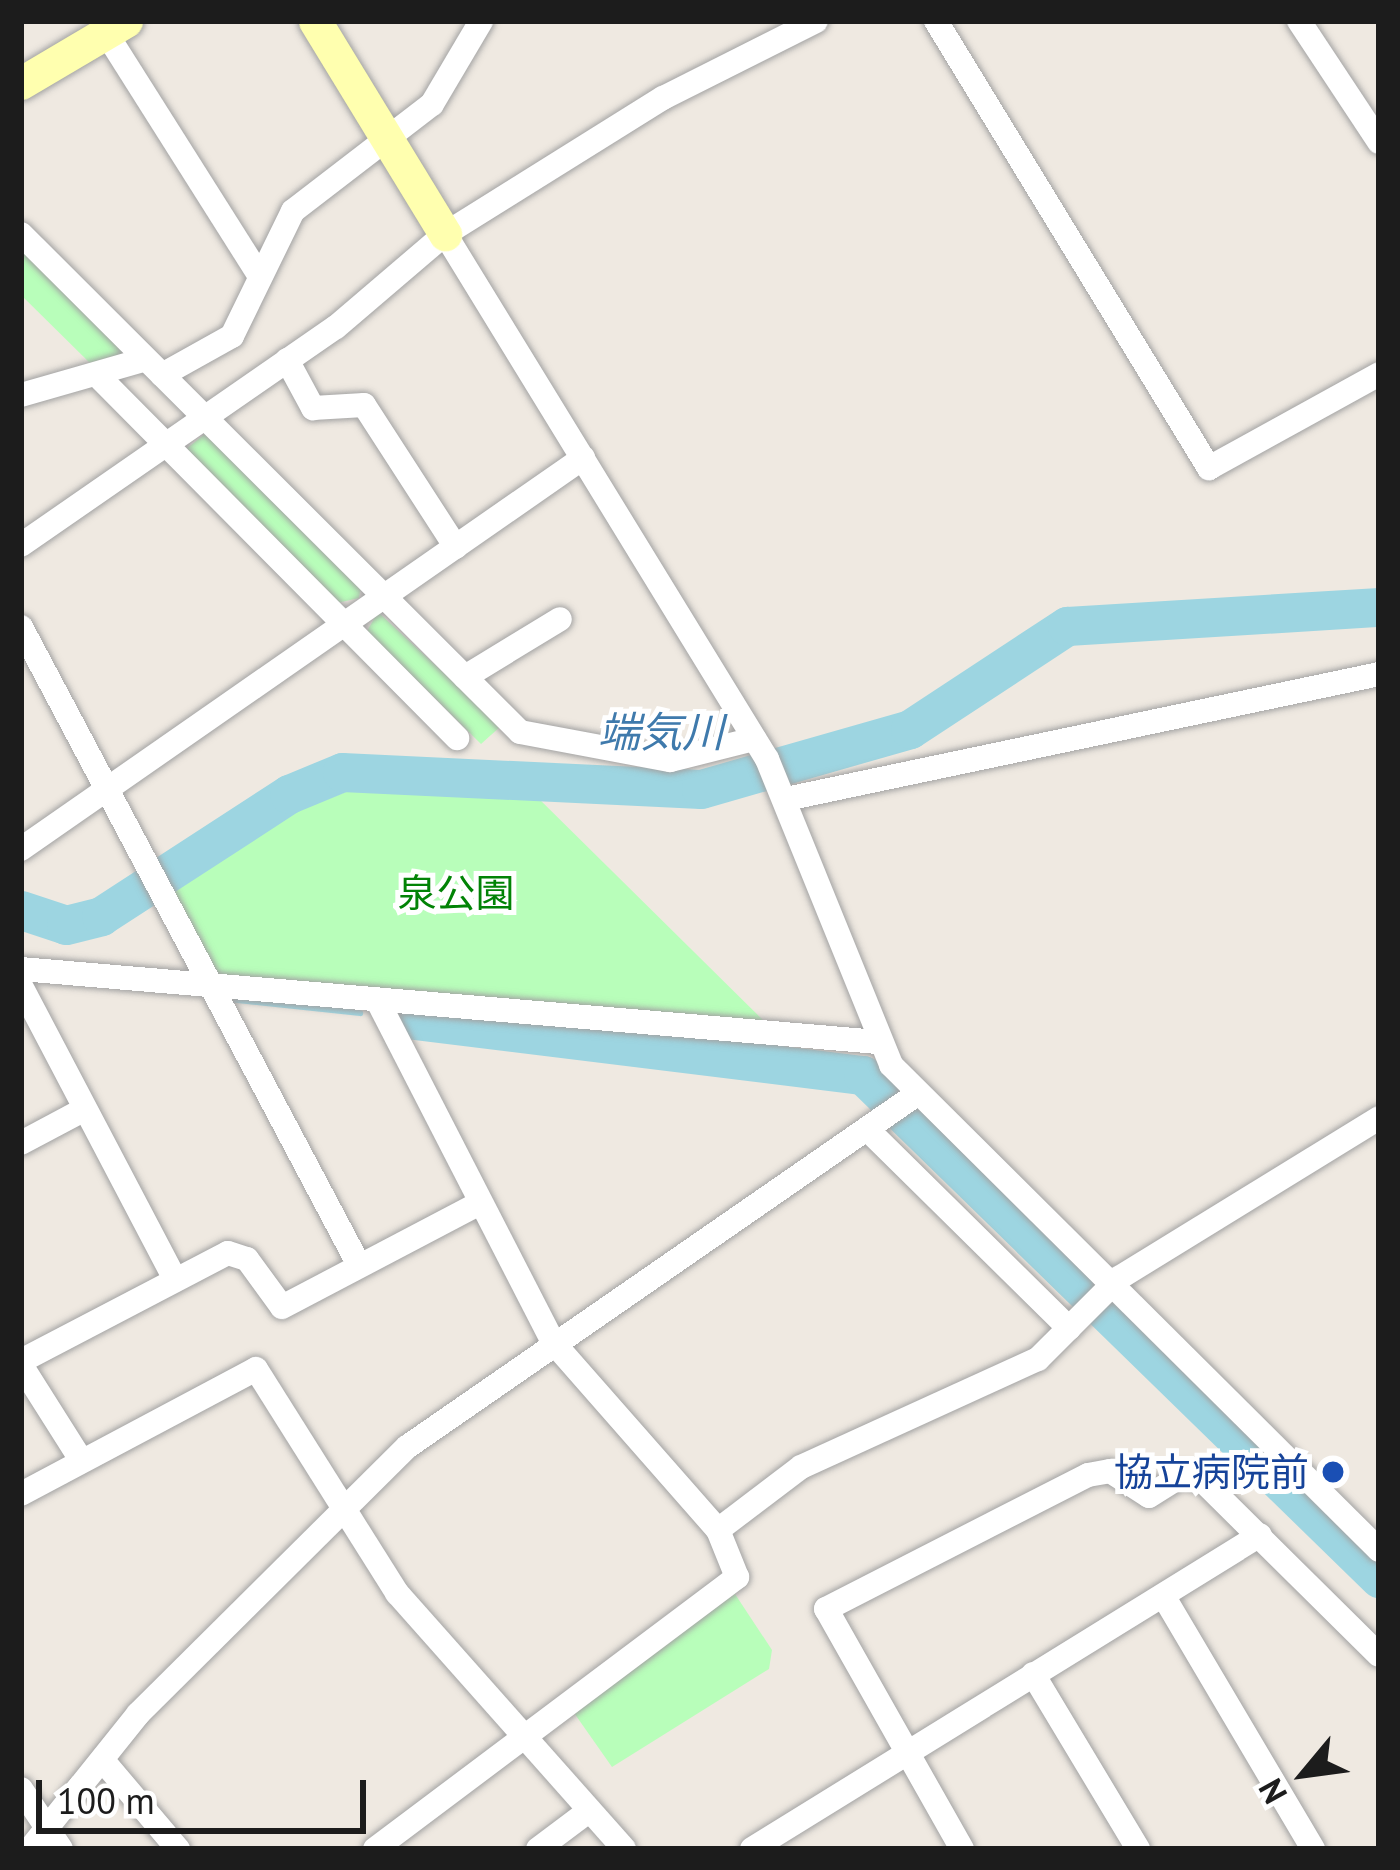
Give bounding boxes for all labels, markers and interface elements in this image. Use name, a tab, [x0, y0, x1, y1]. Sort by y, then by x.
water label: 端気川	[598, 707, 724, 757]
park label: 泉公園	[398, 870, 514, 916]
place label: 協立病院前	[1114, 1449, 1309, 1495]
marker: 協立病院前	[1320, 1459, 1346, 1485]
north arrow	[1244, 1714, 1364, 1834]
scale bar	[42, 1756, 372, 1830]
text: N	[1248, 1772, 1296, 1812]
text: 100 m	[57, 1777, 155, 1824]

